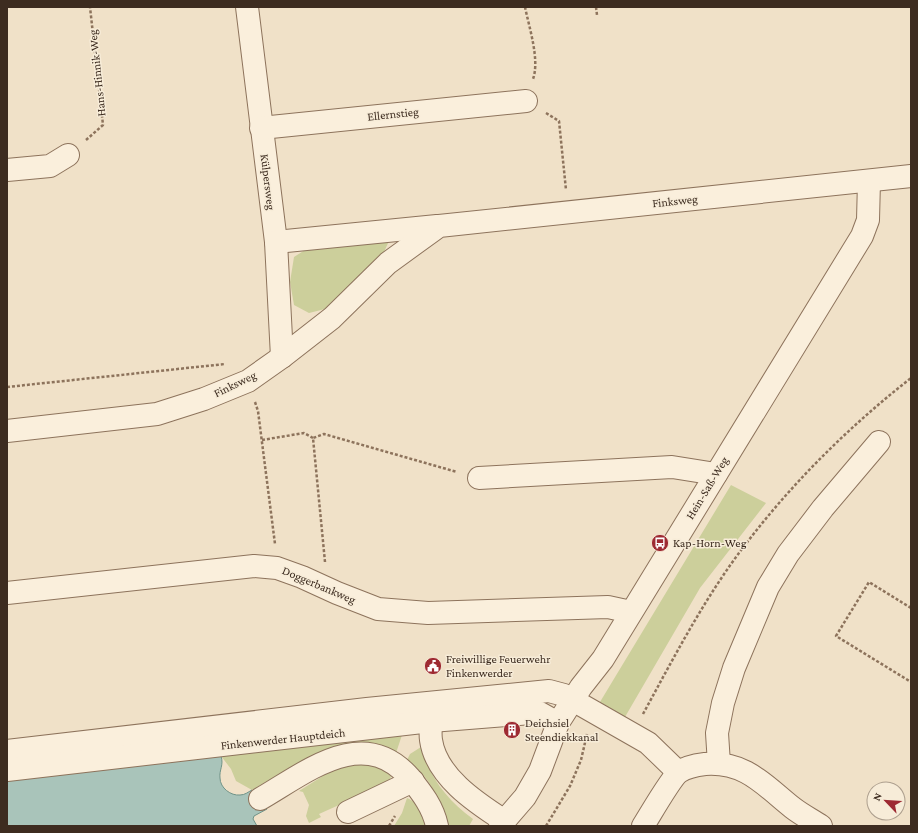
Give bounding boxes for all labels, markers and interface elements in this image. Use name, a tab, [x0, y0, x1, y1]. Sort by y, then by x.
street label: Hans-Hinnik-Weg	[85, 29, 109, 117]
street label: Ellernstieg	[367, 104, 420, 124]
street label: Külpersweg	[258, 153, 278, 211]
street label: Finksweg	[652, 192, 699, 210]
street label: Finksweg	[211, 368, 259, 400]
street label: Hein-Saß-Weg	[683, 454, 731, 522]
bus stop icon: Kap-Horn-Weg	[650, 533, 670, 553]
place label: Kap-Horn-Weg	[673, 536, 747, 550]
street label: Doggerbankweg	[280, 563, 358, 607]
place label: Freiwillige Feuerwehr Finkenwerder	[446, 652, 551, 680]
public building icon: Freiwillige Feuerwehr Finkenwerder	[423, 656, 443, 676]
place label: Deichsiel Steendiekkanal	[525, 716, 598, 744]
building icon: Deichsiel Steendiekkanal	[502, 720, 522, 740]
street label: Finkenwerder Hauptdeich	[220, 725, 346, 752]
north arrow	[866, 781, 906, 821]
text: N	[870, 790, 884, 803]

